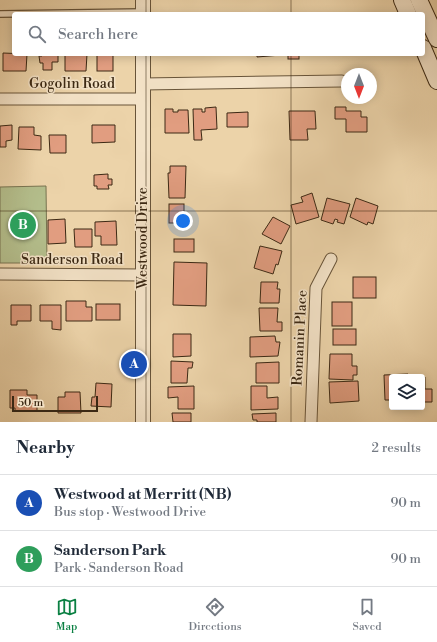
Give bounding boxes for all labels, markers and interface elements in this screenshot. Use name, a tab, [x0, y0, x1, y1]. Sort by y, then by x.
search box	[12, 12, 425, 56]
icon: search	[26, 23, 48, 45]
text: Search here	[58, 25, 138, 44]
north arrow	[341, 68, 377, 104]
street label: Gogolin Road	[29, 75, 115, 93]
street label: Westwood Drive	[134, 187, 152, 290]
pin: B	[10, 210, 36, 240]
your location	[173, 211, 193, 231]
street label: Sanderson Road	[21, 251, 123, 269]
street label: Romanin Place	[289, 290, 311, 386]
pin: A	[121, 349, 147, 379]
map controls	[389, 374, 425, 410]
button: layers	[389, 374, 425, 410]
scale bar	[12, 394, 98, 413]
text: 50 m	[18, 396, 43, 410]
text: Nearby	[16, 437, 75, 459]
text: 2 results	[372, 440, 421, 456]
text: Westwood at Merritt (NB)	[54, 485, 231, 504]
text: A	[24, 495, 34, 511]
text: 90 m	[390, 495, 421, 511]
text: Bus stop · Westwood Drive	[54, 504, 206, 520]
text: Sanderson Park	[54, 541, 166, 560]
text: B	[24, 551, 34, 567]
text: 90 m	[390, 551, 421, 567]
text: Park · Sanderson Road	[54, 560, 183, 576]
tab: Map	[56, 596, 78, 634]
tab: Directions	[189, 596, 242, 634]
tab: Saved	[353, 596, 381, 634]

